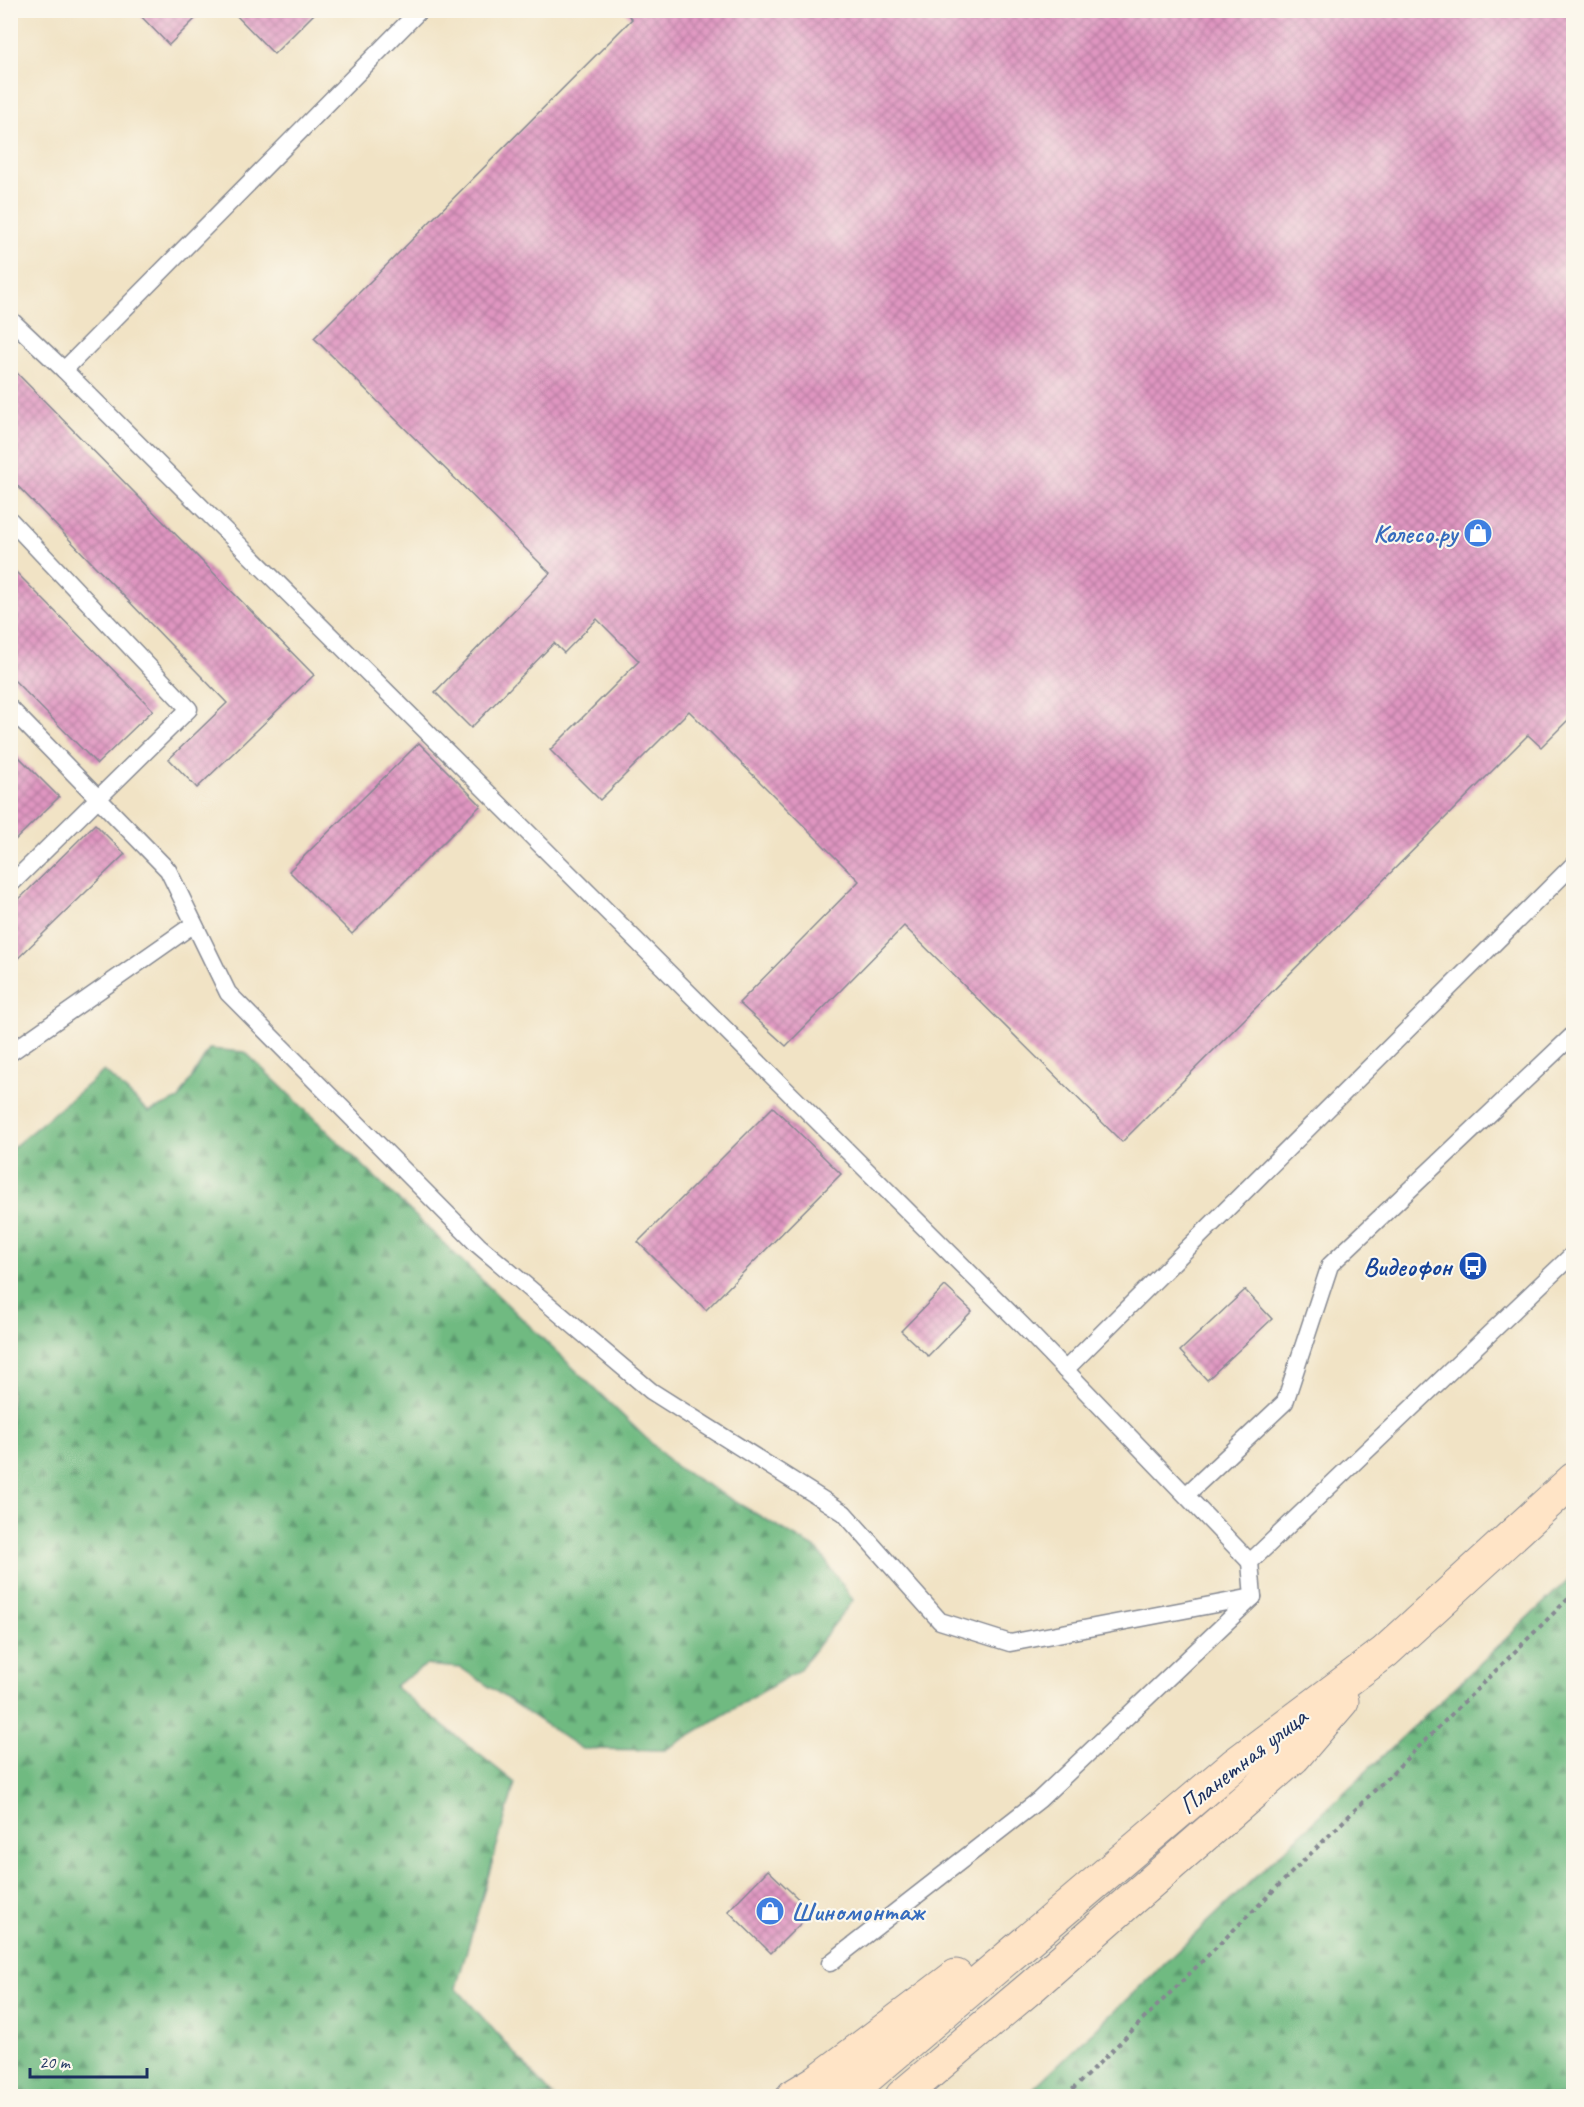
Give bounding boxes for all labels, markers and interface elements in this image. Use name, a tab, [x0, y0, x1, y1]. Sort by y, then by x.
place label: Колесо.ру	[1373, 517, 1460, 550]
shop icon: Колесо.ру	[1462, 517, 1494, 549]
place label: Видеофон	[1363, 1250, 1454, 1283]
bus stop icon: Видеофон	[1457, 1250, 1489, 1282]
street label: Планетная улица	[1172, 1699, 1315, 1822]
shop icon: Шиномонтаж	[754, 1895, 786, 1927]
place label: Шиномонтаж	[791, 1895, 926, 1928]
scale bar	[30, 2041, 147, 2079]
text: 20 m	[39, 2051, 72, 2073]

